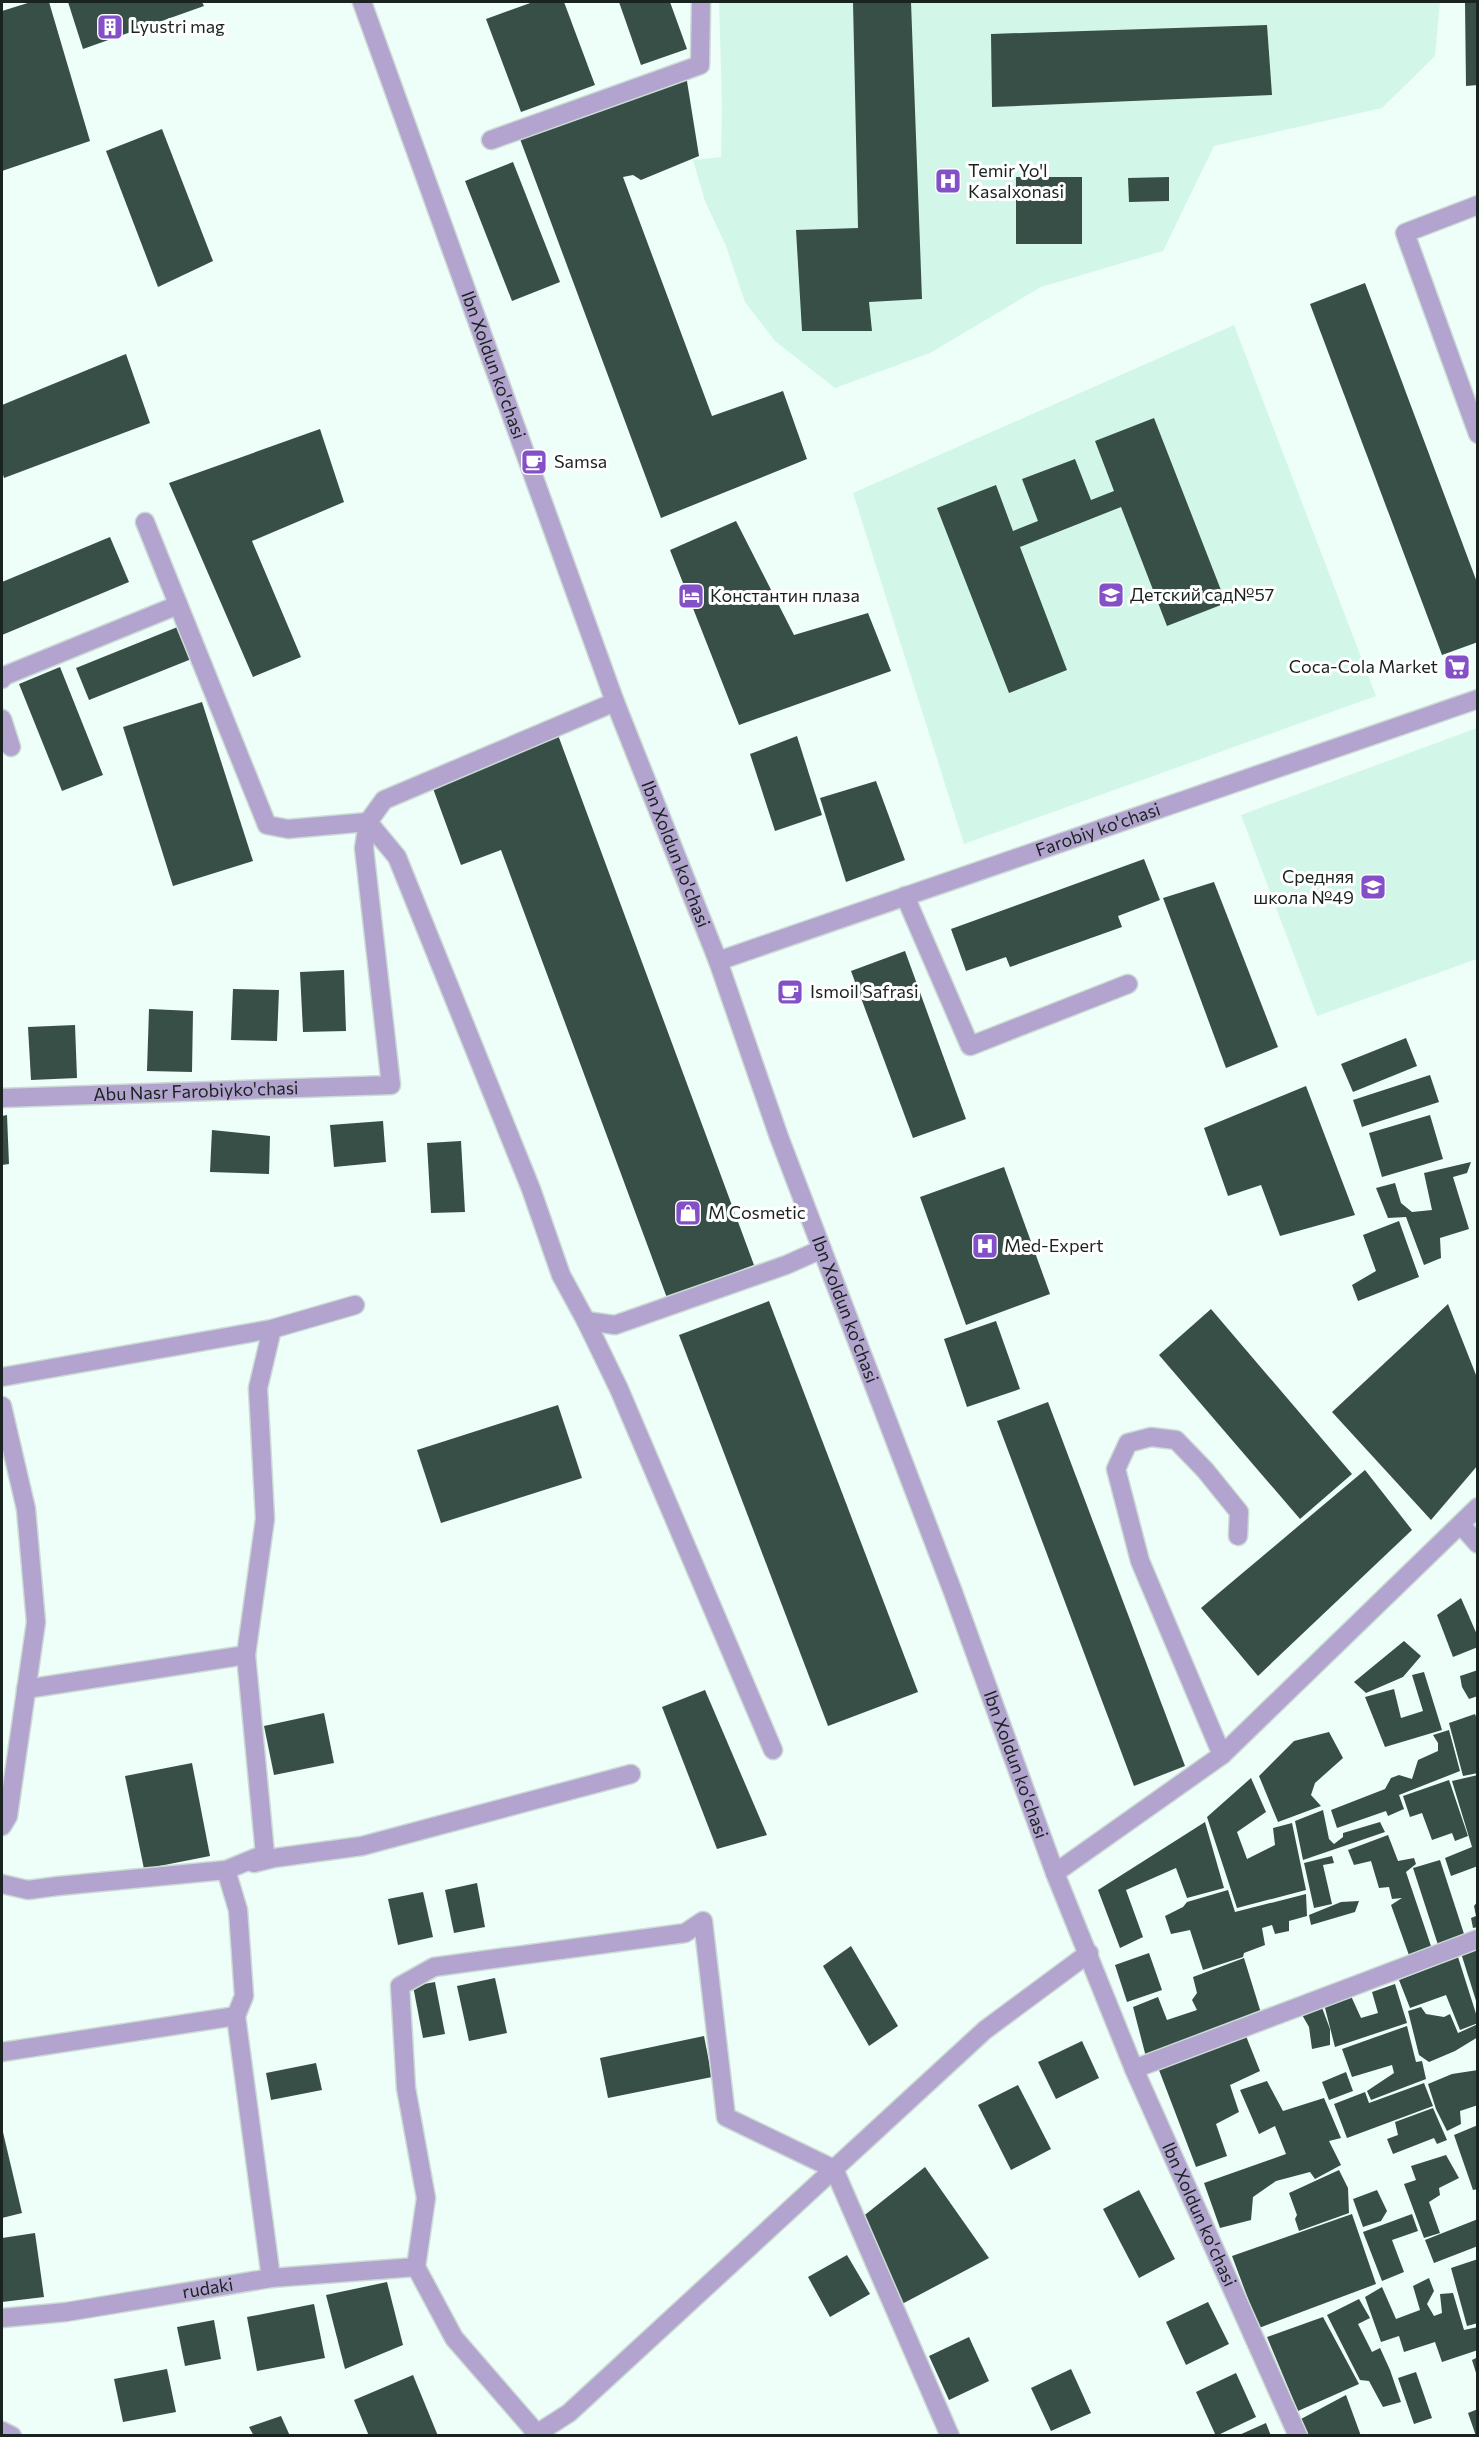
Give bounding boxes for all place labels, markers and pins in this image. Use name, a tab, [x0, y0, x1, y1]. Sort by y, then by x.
building icon: Lyustri mag	[95, 12, 125, 42]
place label: Lyustri mag	[130, 15, 225, 37]
place label: Temir Yo'l Kasalxonasi	[968, 159, 1064, 202]
hospital icon: Temir Yo'l Kasalxonasi	[933, 166, 963, 196]
cafe icon: Samsa	[519, 447, 549, 477]
place label: Samsa	[554, 450, 607, 472]
school or university icon: Детский сад№57	[1096, 580, 1126, 610]
hotel icon: Константин плаза	[676, 581, 706, 611]
place label: Детский сад№57	[1130, 583, 1274, 605]
place label: Константин плаза	[710, 584, 860, 606]
supermarket icon: Coca-Cola Market	[1442, 652, 1472, 682]
place label: Coca-Cola Market	[1289, 655, 1438, 677]
place label: Средняя школа №49	[1253, 865, 1354, 908]
school or university icon: Средняя школа №49	[1358, 872, 1388, 902]
cafe icon: Ismoil Safrasi	[775, 977, 805, 1007]
place label: Ismoil Safrasi	[810, 980, 919, 1002]
shop icon: M Cosmetic	[673, 1198, 703, 1228]
place label: M Cosmetic	[708, 1201, 806, 1223]
hospital icon: Med-Expert	[970, 1231, 1000, 1261]
place label: Med-Expert	[1004, 1234, 1104, 1256]

